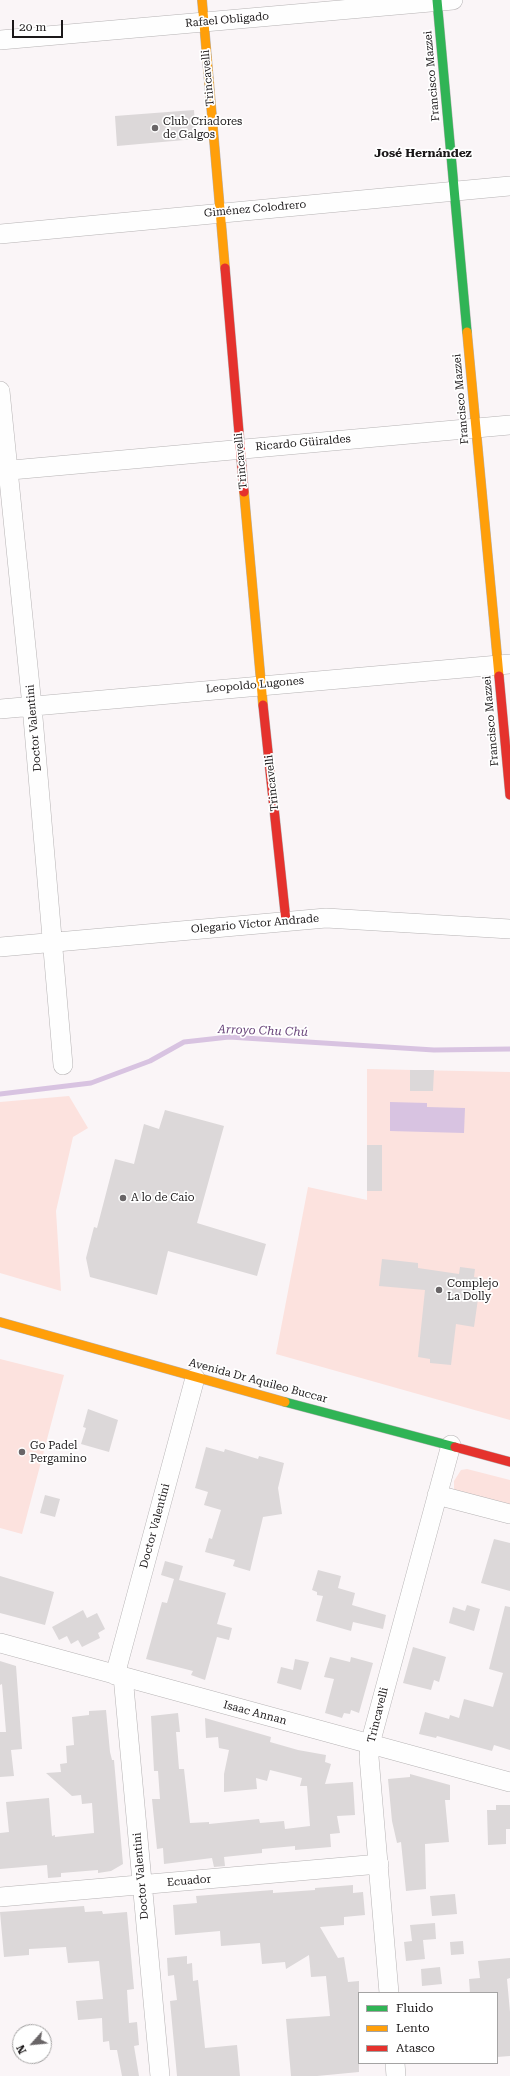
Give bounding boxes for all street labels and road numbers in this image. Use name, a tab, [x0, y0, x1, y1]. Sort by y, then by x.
street label: Rafael Obligado	[185, 10, 269, 30]
street label: Francisco Mazzei	[421, 30, 443, 122]
street label: Trincavelli	[199, 49, 217, 107]
street label: Giménez Colodrero	[203, 198, 307, 220]
street label: Francisco Mazzei	[450, 353, 472, 445]
street label: Trincavelli	[232, 432, 250, 490]
street label: Ricardo Güiraldes	[255, 432, 351, 454]
street label: Leopoldo Lugones	[205, 674, 305, 696]
street label: Francisco Mazzei	[480, 675, 502, 767]
street label: Doctor Valentini	[24, 684, 44, 772]
street label: Trincavelli	[262, 754, 282, 812]
street label: Olegario Víctor Andrade	[191, 912, 319, 936]
street label: Avenida Dr Aquileo Buccar	[187, 1356, 329, 1406]
street label: Doctor Valentini	[137, 1482, 173, 1570]
street label: Trincavelli	[365, 1686, 391, 1744]
street label: Isaac Annan	[222, 1698, 288, 1728]
street label: Doctor Valentini	[131, 1832, 151, 1920]
street label: Ecuador	[166, 1872, 212, 1890]

